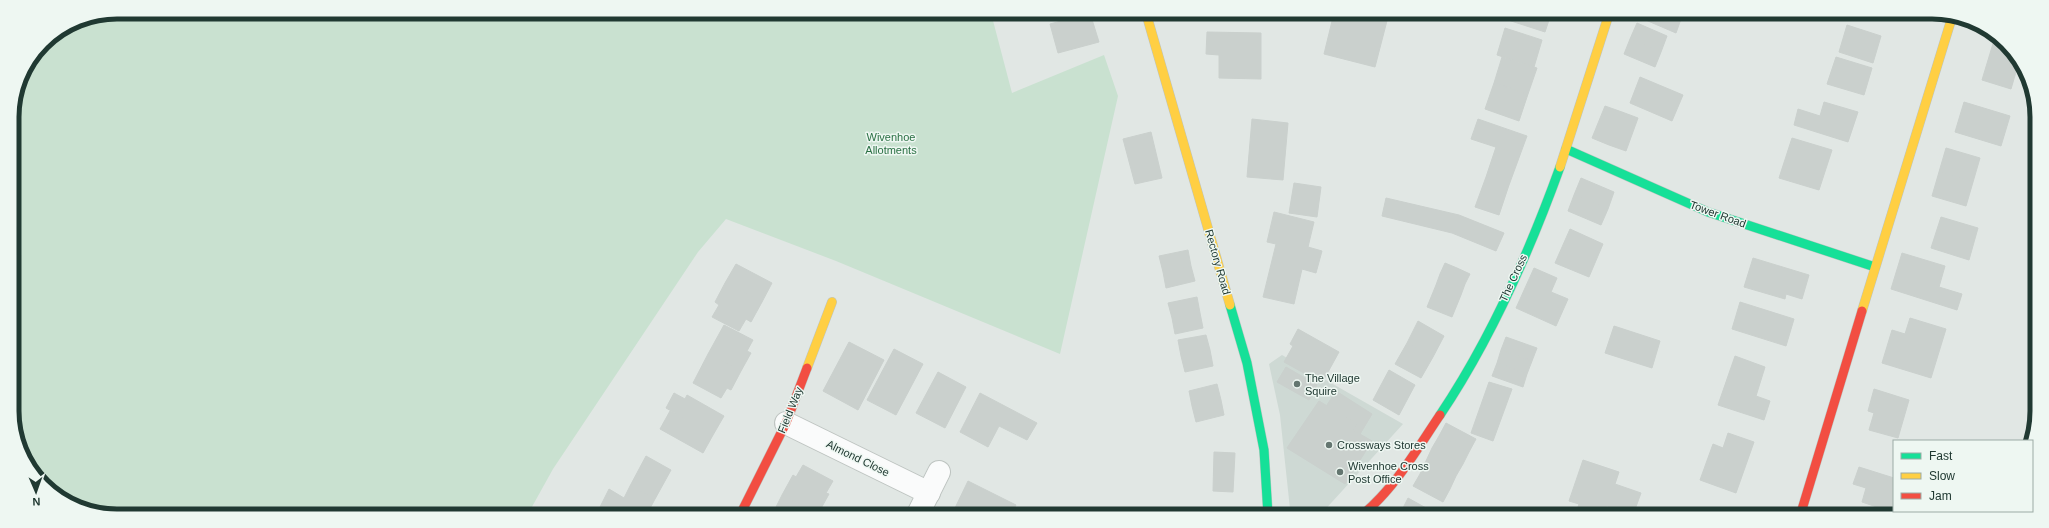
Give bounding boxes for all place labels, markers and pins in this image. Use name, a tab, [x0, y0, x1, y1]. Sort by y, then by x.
place label: The Village Squire	[1305, 372, 1360, 397]
marker: The Village Squire	[1292, 379, 1302, 389]
place label: Crossways Stores	[1337, 439, 1426, 451]
marker: Crossways Stores	[1324, 440, 1334, 450]
place label: Wivenhoe Cross Post Office	[1348, 460, 1429, 485]
marker: Wivenhoe Cross Post Office	[1335, 467, 1345, 477]

